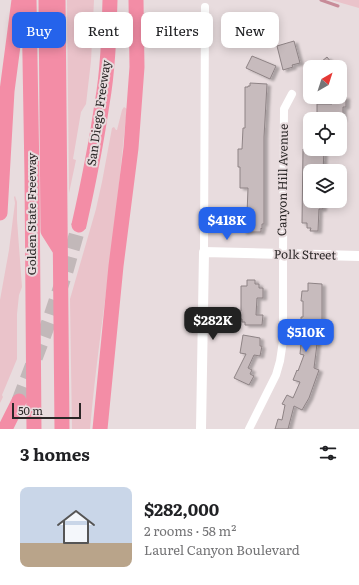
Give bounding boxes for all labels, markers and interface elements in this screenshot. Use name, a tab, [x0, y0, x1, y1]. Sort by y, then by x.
chip: Buy	[12, 12, 66, 48]
chip: Rent	[74, 12, 133, 48]
chip: Filters	[141, 12, 213, 48]
chip: New	[221, 12, 279, 48]
street label: San Diego Freeway	[82, 59, 114, 167]
north arrow	[303, 60, 347, 104]
map controls	[303, 60, 347, 208]
button: locate	[303, 112, 347, 156]
street label: Canyon Hill Avenue	[272, 124, 292, 236]
street label: Golden State Freeway	[22, 153, 40, 275]
button: layers	[303, 164, 347, 208]
pin: $418K	[199, 207, 255, 241]
text: $418K	[208, 210, 246, 229]
street label: Polk Street	[274, 244, 336, 264]
pin: $282K	[185, 307, 241, 341]
text: $282K	[193, 310, 233, 329]
pin: $510K	[278, 319, 334, 353]
text: $510K	[287, 322, 325, 341]
scale bar	[12, 401, 81, 420]
text: 50 m	[18, 402, 43, 418]
text: 3 homes	[20, 441, 90, 466]
icon: filters	[317, 442, 339, 464]
text: $282,000	[144, 496, 219, 521]
icon: home	[52, 503, 100, 551]
text: 2 rooms · 58 m²	[144, 521, 236, 540]
text: Laurel Canyon Boulevard	[144, 540, 300, 559]

